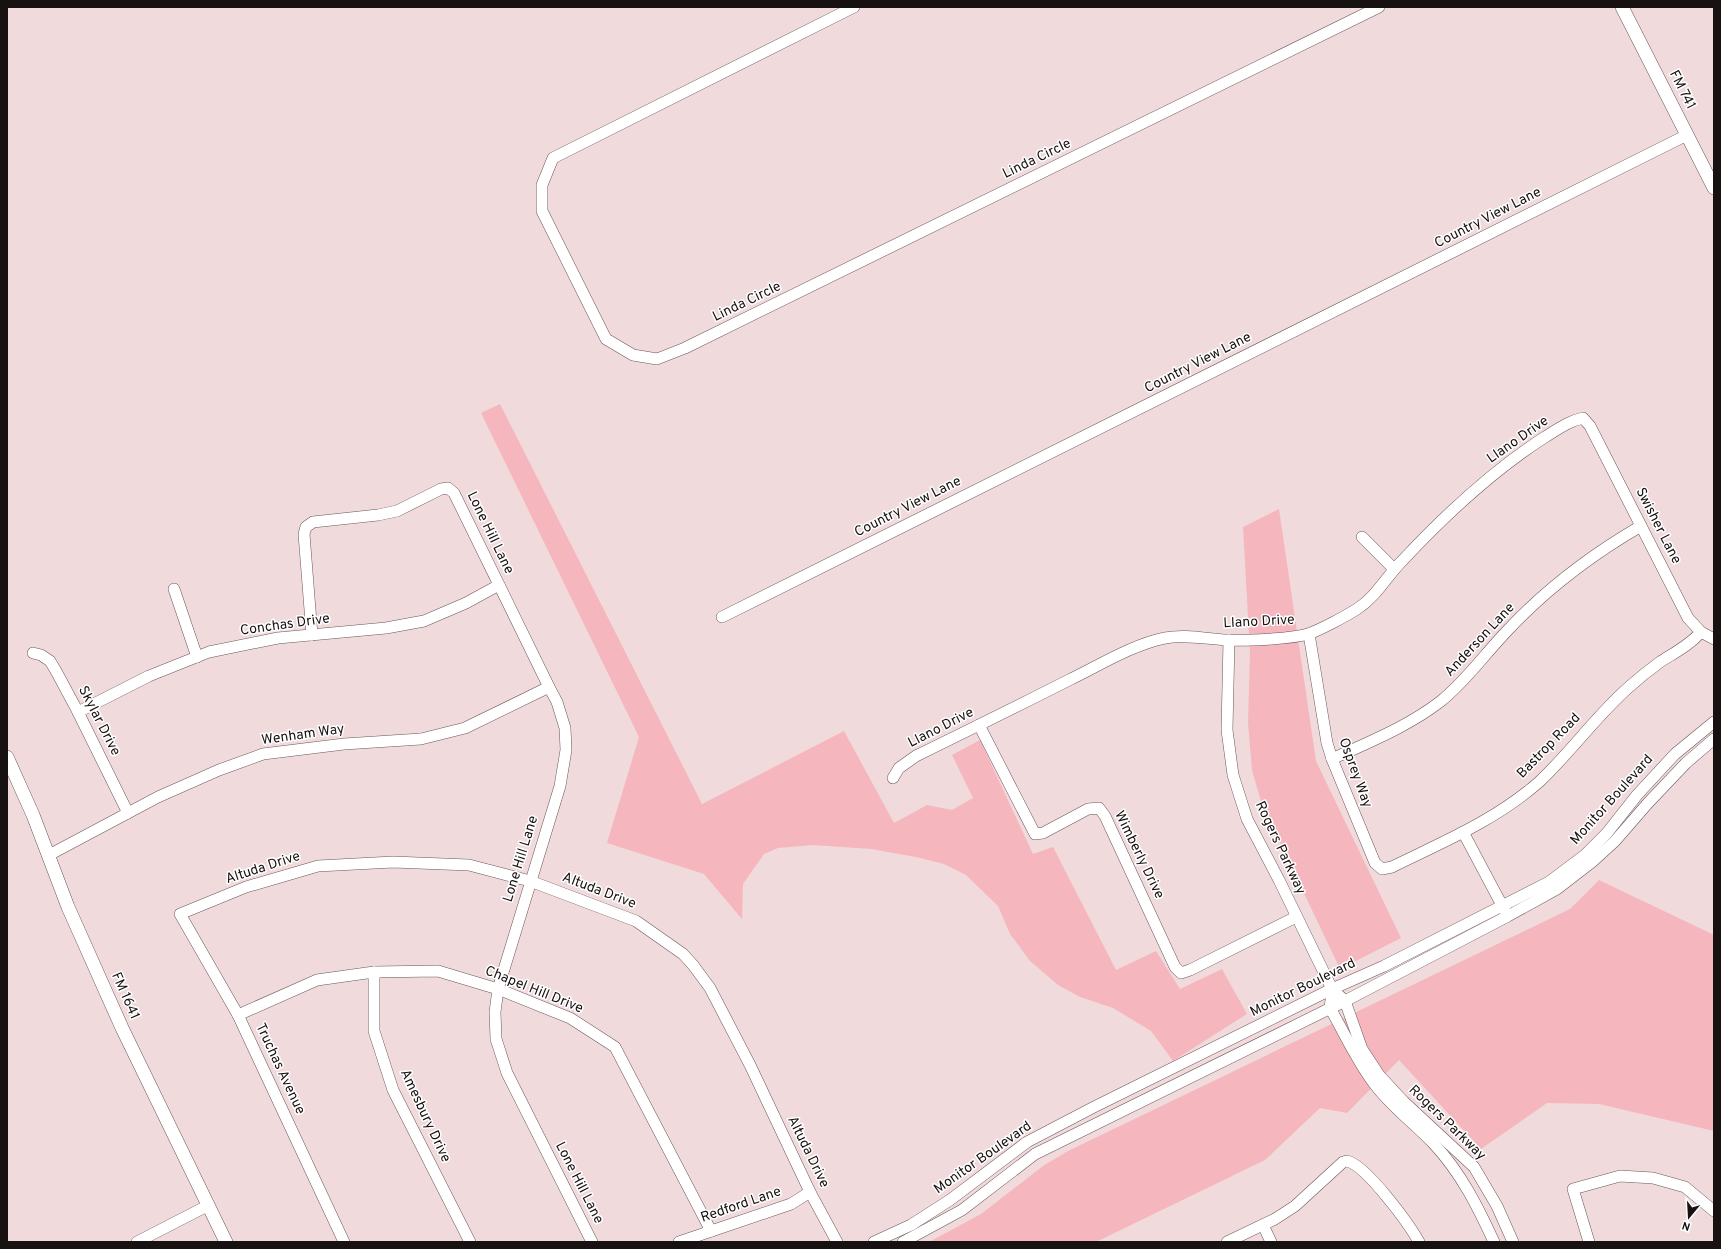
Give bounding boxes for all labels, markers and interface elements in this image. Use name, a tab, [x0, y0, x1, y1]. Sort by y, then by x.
street label: FM 741	[1665, 68, 1699, 112]
street label: Linda Circle	[1000, 135, 1074, 183]
street label: Country View Lane	[1432, 184, 1544, 252]
street label: Linda Circle	[710, 278, 784, 326]
street label: Country View Lane	[1142, 329, 1254, 397]
street label: Llano Drive	[1484, 413, 1552, 467]
street label: Country View Lane	[852, 473, 964, 541]
street label: Swisher Lane	[1631, 485, 1685, 567]
street label: Lone Hill Lane	[463, 489, 517, 577]
street label: Anderson Lane	[1441, 600, 1519, 680]
street label: Conchas Drive	[239, 610, 331, 640]
street label: Llano Drive	[1223, 612, 1295, 632]
street label: Skylar Drive	[74, 683, 124, 759]
street label: Llano Drive	[905, 704, 977, 752]
street label: Bastrop Road	[1514, 710, 1584, 782]
street label: Wenham Way	[260, 721, 346, 749]
street label: Osprey Way	[1334, 736, 1376, 810]
street label: Monitor Boulevard	[1567, 751, 1657, 849]
street label: Rogers Parkway	[1251, 799, 1309, 897]
street label: Wimberly Drive	[1110, 808, 1168, 902]
street label: Lone Hill Lane	[500, 814, 542, 904]
street label: Altuda Drive	[223, 848, 303, 888]
street label: Altuda Drive	[560, 869, 638, 913]
street label: Monitor Boulevard	[1247, 955, 1359, 1021]
street label: Chapel Hill Drive	[482, 963, 586, 1017]
street label: FM 1641	[107, 970, 143, 1022]
street label: Truchas Avenue	[251, 1021, 309, 1117]
street label: Amesbury Drive	[396, 1067, 454, 1165]
street label: Rogers Parkway	[1405, 1082, 1489, 1164]
street label: Altuda Drive	[783, 1113, 833, 1191]
street label: Monitor Boulevard	[931, 1118, 1035, 1198]
street label: Lone Hill Lane	[551, 1139, 607, 1227]
street label: Redford Lane	[699, 1183, 783, 1227]
north arrow	[1669, 1197, 1709, 1237]
text: N	[1680, 1218, 1692, 1233]

